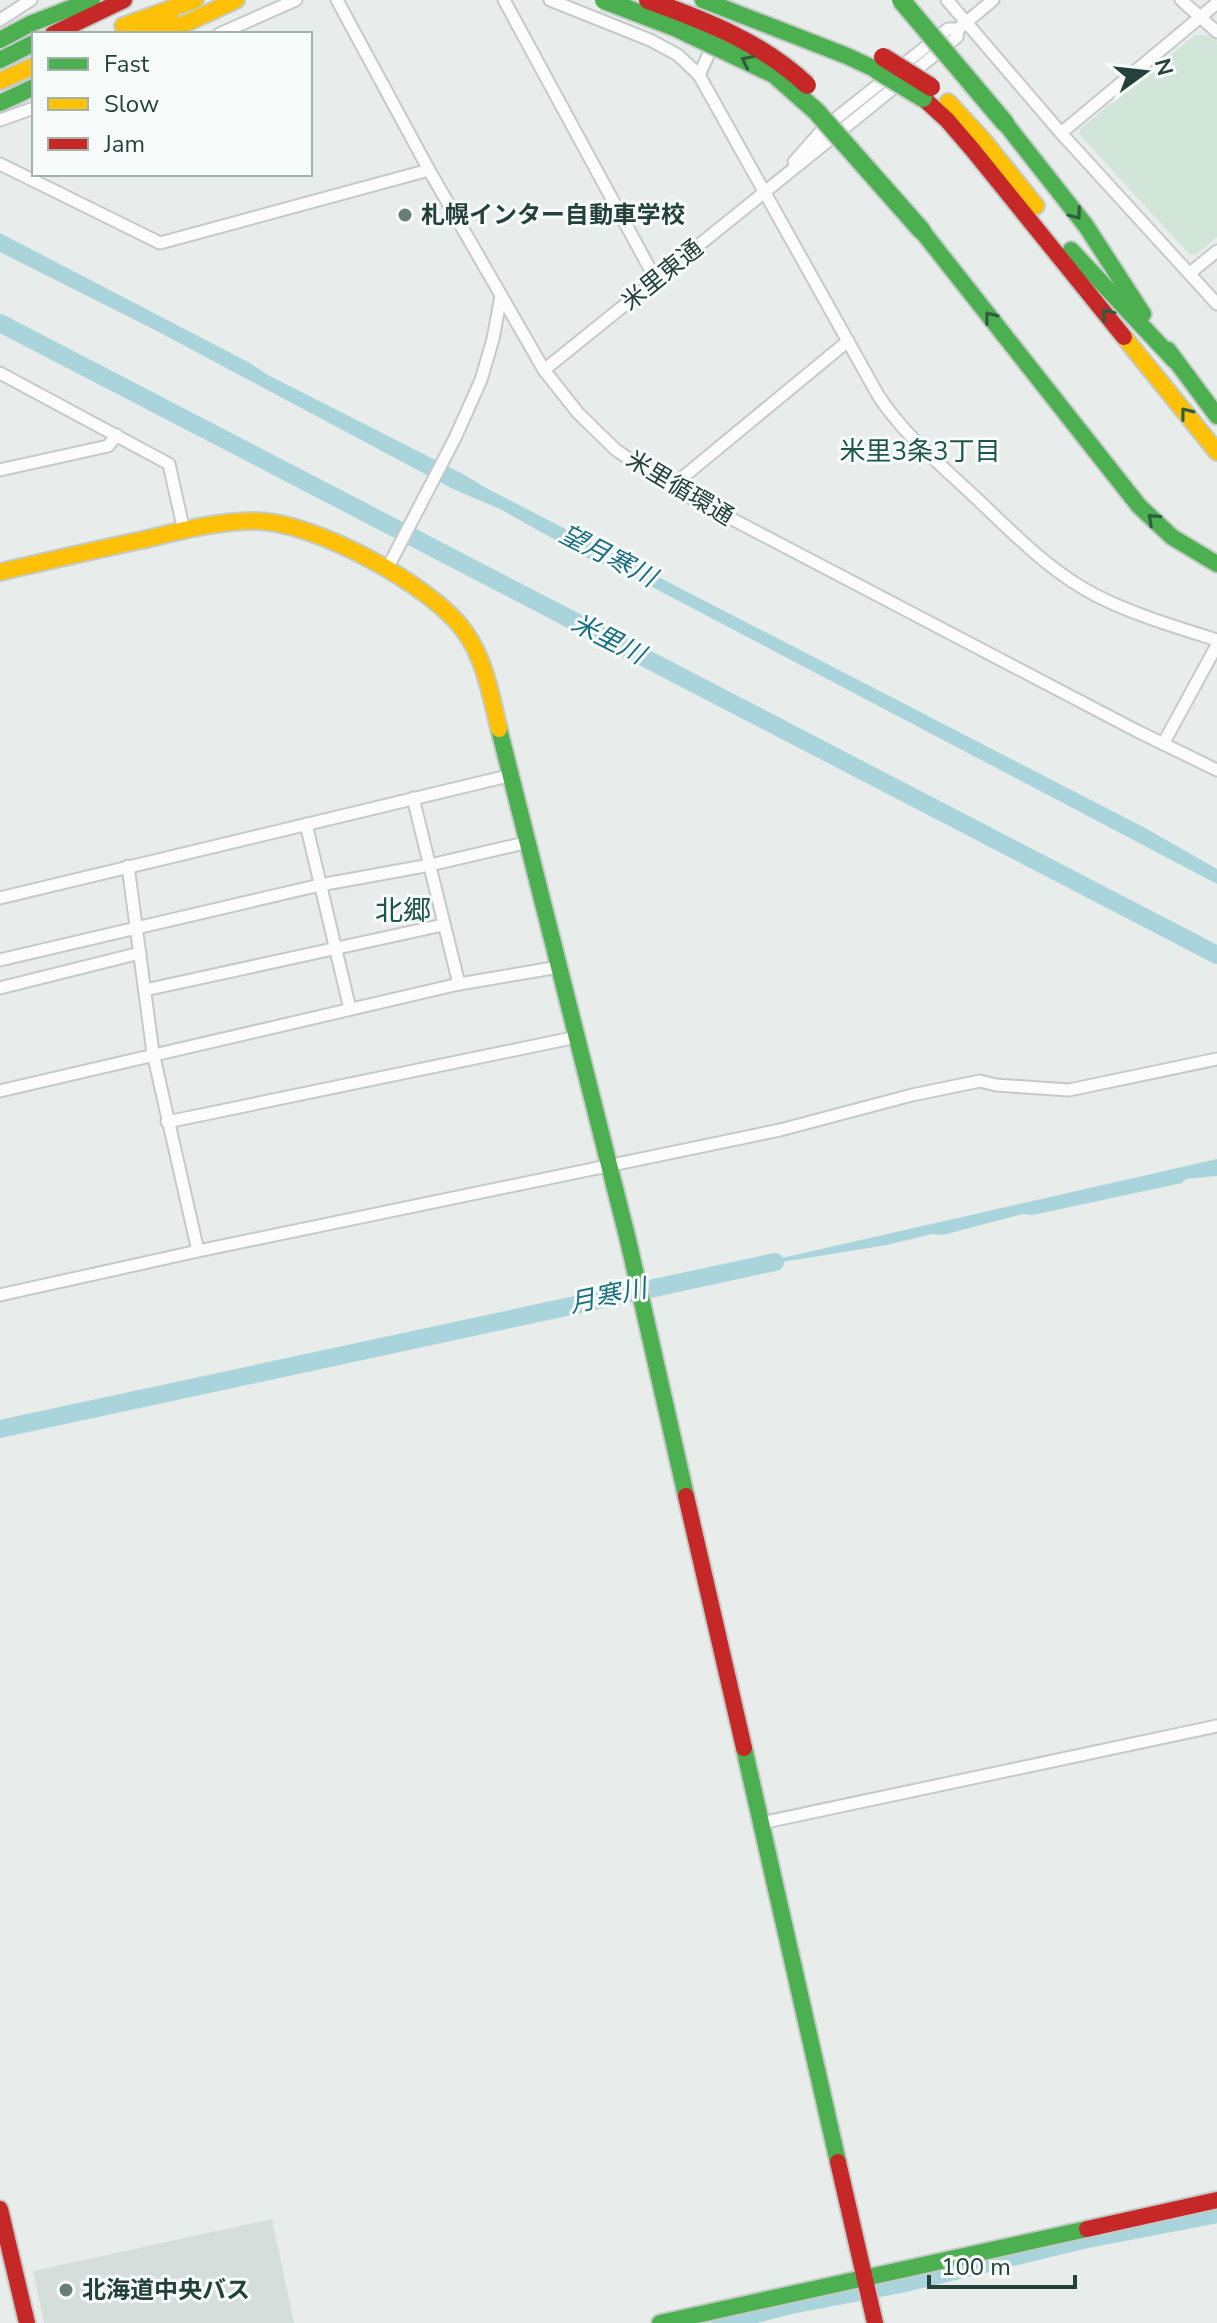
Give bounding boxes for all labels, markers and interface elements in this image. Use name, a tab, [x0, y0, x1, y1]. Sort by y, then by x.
legend	[32, 32, 312, 176]
north arrow	[1105, 32, 1185, 112]
text: Fast	[104, 48, 150, 80]
one-way arrow	[741, 55, 756, 71]
text: N	[1147, 55, 1180, 79]
text: Slow	[104, 88, 159, 120]
text: Jam	[103, 128, 145, 160]
place label: 札幌インター自動車学校	[421, 199, 685, 231]
marker: 札幌インター自動車学校	[396, 206, 414, 224]
one-way arrow	[1067, 206, 1081, 220]
street label: 米里東通	[615, 232, 709, 318]
one-way arrow	[1102, 308, 1116, 323]
one-way arrow	[986, 311, 1000, 326]
one-way arrow	[1182, 407, 1196, 422]
district label: 米里3条3丁目	[839, 434, 1001, 469]
street label: 米里循環通	[620, 443, 740, 533]
one-way arrow	[1148, 514, 1162, 529]
water label: 望月寒川	[554, 517, 665, 597]
water label: 米里川	[565, 606, 653, 674]
district label: 北郷	[375, 892, 431, 930]
water label: 月寒川	[566, 1270, 653, 1321]
scale bar	[929, 2239, 1075, 2289]
text: 100 m	[941, 2251, 1011, 2283]
place label: 北海道中央バス	[82, 2274, 250, 2306]
marker: 北海道中央バス	[57, 2281, 75, 2299]

